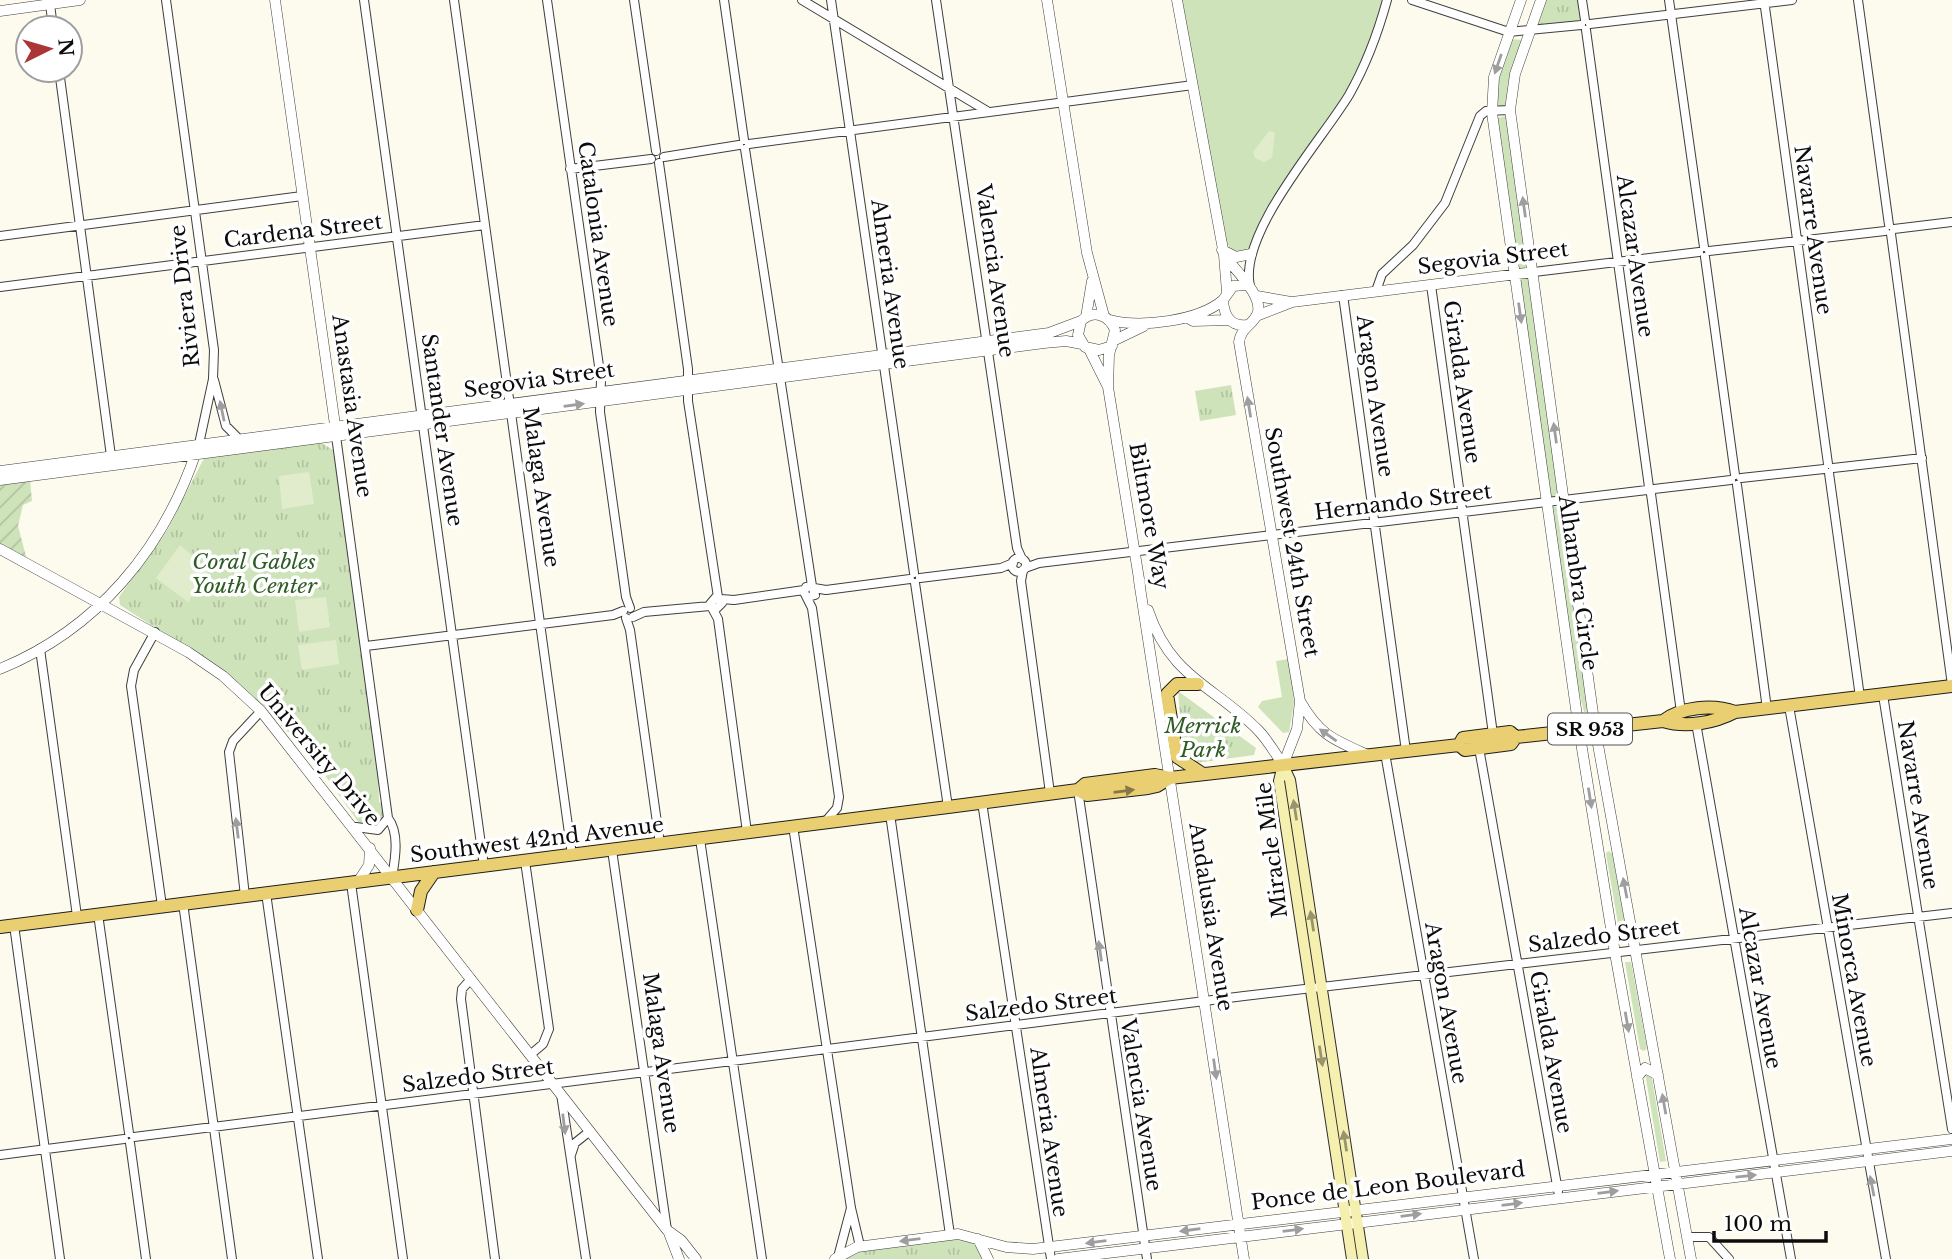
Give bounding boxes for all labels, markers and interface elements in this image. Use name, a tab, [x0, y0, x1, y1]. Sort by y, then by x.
north arrow	[14, 14, 84, 84]
text: N	[53, 38, 78, 58]
one-way arrow	[1492, 54, 1503, 75]
street label: Catalonia Avenue	[572, 140, 624, 328]
street label: Navarre Avenue	[1788, 144, 1838, 316]
street label: Alcazar Avenue	[1611, 172, 1659, 339]
street label: Valencia Avenue	[970, 182, 1020, 359]
street label: Almeria Avenue	[865, 196, 915, 371]
one-way arrow	[1518, 196, 1529, 218]
street label: Cardena Street	[222, 208, 384, 254]
street label: Riviera Drive	[165, 223, 205, 369]
street label: Segovia Street	[1416, 236, 1570, 280]
street label: Giralda Avenue	[1438, 299, 1486, 465]
one-way arrow	[1515, 303, 1526, 325]
street label: Anastasia Avenue	[326, 312, 378, 499]
street label: Aragon Avenue	[1351, 312, 1399, 479]
street label: Santander Avenue	[416, 332, 468, 528]
street label: Segovia Street	[462, 357, 616, 403]
one-way arrow	[1243, 395, 1254, 417]
one-way arrow	[563, 399, 585, 410]
one-way arrow	[217, 400, 228, 422]
street label: Malaga Avenue	[517, 405, 565, 569]
one-way arrow	[1549, 422, 1560, 444]
street label: Southwest 24th Street	[1259, 425, 1325, 659]
street label: Biltmore Way	[1123, 440, 1175, 592]
street label: Hernando Street	[1313, 478, 1493, 526]
street label: Alhambra Circle	[1553, 493, 1603, 672]
park label: Coral Gables Youth Center	[191, 549, 318, 599]
street label: University Drive	[252, 679, 386, 831]
park label: Merrick Park	[1164, 713, 1241, 763]
road number: SR 953	[1548, 714, 1632, 744]
street label: Navarre Avenue	[1892, 719, 1944, 891]
one-way arrow	[1319, 728, 1337, 742]
street label: Miracle Mile	[1251, 781, 1293, 919]
one-way arrow	[1113, 785, 1135, 796]
one-way arrow	[1584, 787, 1595, 809]
one-way arrow	[1289, 798, 1300, 820]
street label: Southwest 42nd Avenue	[409, 812, 665, 868]
one-way arrow	[231, 817, 242, 839]
street label: Andalusia Avenue	[1183, 820, 1239, 1013]
one-way arrow	[1619, 877, 1630, 899]
street label: Minorca Avenue	[1826, 891, 1882, 1069]
street label: Alcazar Avenue	[1733, 904, 1787, 1071]
one-way arrow	[1306, 910, 1317, 932]
street label: Salzedo Street	[1527, 914, 1681, 958]
street label: Aragon Avenue	[1419, 919, 1473, 1086]
one-way arrow	[1094, 939, 1105, 961]
street label: Giralda Avenue	[1524, 969, 1578, 1135]
street label: Malaga Avenue	[637, 971, 685, 1135]
street label: Salzedo Street	[964, 983, 1118, 1027]
one-way arrow	[1622, 1011, 1633, 1033]
street label: Valencia Avenue	[1114, 1016, 1167, 1193]
street label: Almeria Avenue	[1024, 1044, 1074, 1219]
one-way arrow	[1316, 1045, 1327, 1067]
street label: Salzedo Street	[401, 1054, 555, 1098]
one-way arrow	[1209, 1058, 1220, 1080]
one-way arrow	[1658, 1093, 1669, 1115]
one-way arrow	[559, 1114, 570, 1136]
one-way arrow	[1339, 1130, 1350, 1152]
street label: Ponce de Leon Boulevard	[1250, 1156, 1526, 1216]
one-way arrow	[1735, 1170, 1757, 1181]
one-way arrow	[1867, 1175, 1878, 1197]
one-way arrow	[1597, 1186, 1619, 1197]
one-way arrow	[1501, 1198, 1523, 1209]
scale bar	[1714, 1200, 1826, 1244]
one-way arrow	[1400, 1209, 1422, 1220]
text: 100 m	[1724, 1211, 1792, 1237]
one-way arrow	[1179, 1224, 1201, 1235]
one-way arrow	[1282, 1224, 1304, 1235]
one-way arrow	[899, 1234, 921, 1245]
one-way arrow	[1085, 1236, 1107, 1247]

